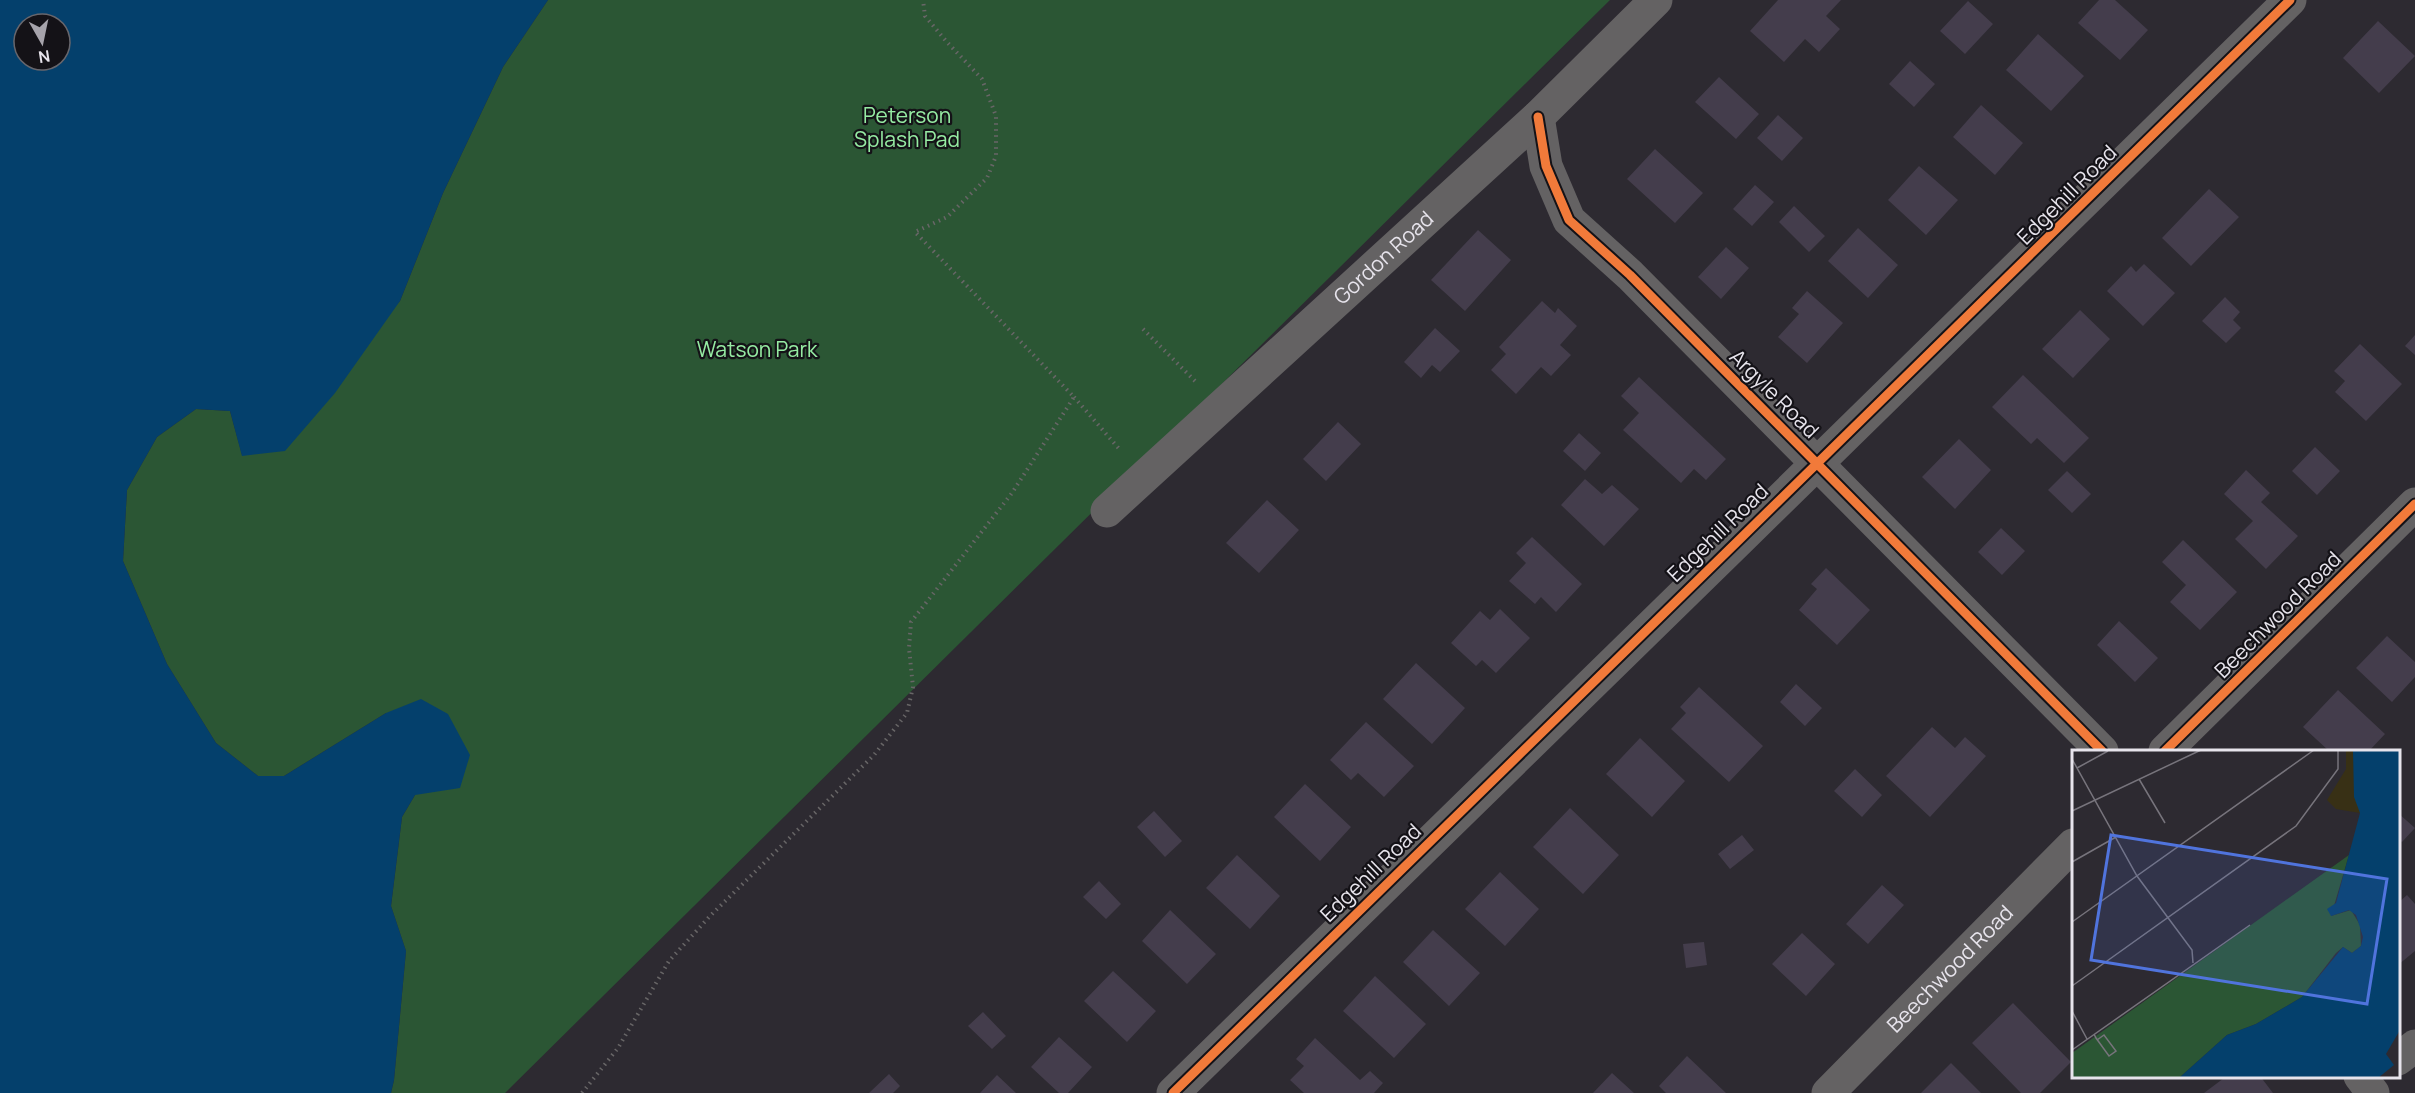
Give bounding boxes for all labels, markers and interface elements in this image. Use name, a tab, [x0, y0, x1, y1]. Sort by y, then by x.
north arrow	[12, 12, 72, 72]
text: N	[37, 45, 52, 69]
park label: Peterson Splash Pad	[854, 101, 960, 153]
street label: Edgehill Road	[2010, 138, 2122, 250]
street label: Gordon Road	[1327, 204, 1439, 310]
park label: Watson Park	[697, 335, 818, 363]
street label: Argyle Road	[1724, 343, 1825, 444]
street label: Edgehill Road	[1661, 477, 1774, 588]
street label: Beechwood Road	[2208, 545, 2347, 684]
inset map	[2072, 750, 2400, 1078]
street label: Edgehill Road	[1314, 817, 1427, 928]
street label: Beechwood Road	[1880, 899, 2019, 1038]

